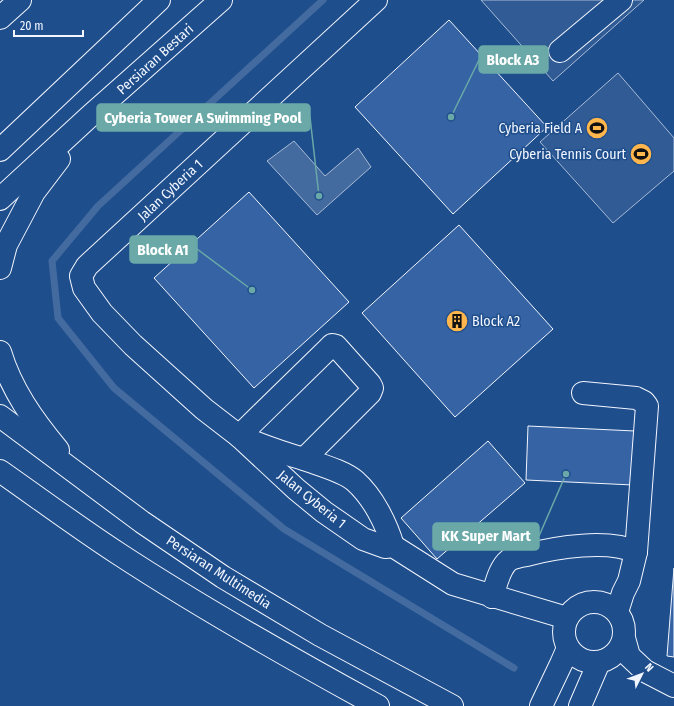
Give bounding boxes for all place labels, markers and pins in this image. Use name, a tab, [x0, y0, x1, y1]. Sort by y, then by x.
callout: Block A3	[479, 46, 548, 73]
callout: Cyberia Tower A Swimming Pool	[97, 104, 310, 131]
sports icon: Cyberia Field A	[584, 115, 610, 141]
place label: Cyberia Field A	[499, 120, 583, 137]
sports icon: Cyberia Tennis Court	[628, 141, 654, 167]
place label: Cyberia Tennis Court	[509, 146, 626, 163]
callout: Block A1	[130, 236, 197, 263]
building icon: Block A2	[444, 308, 470, 334]
place label: Block A2	[472, 313, 520, 330]
callout: KK Super Mart	[433, 523, 539, 550]

